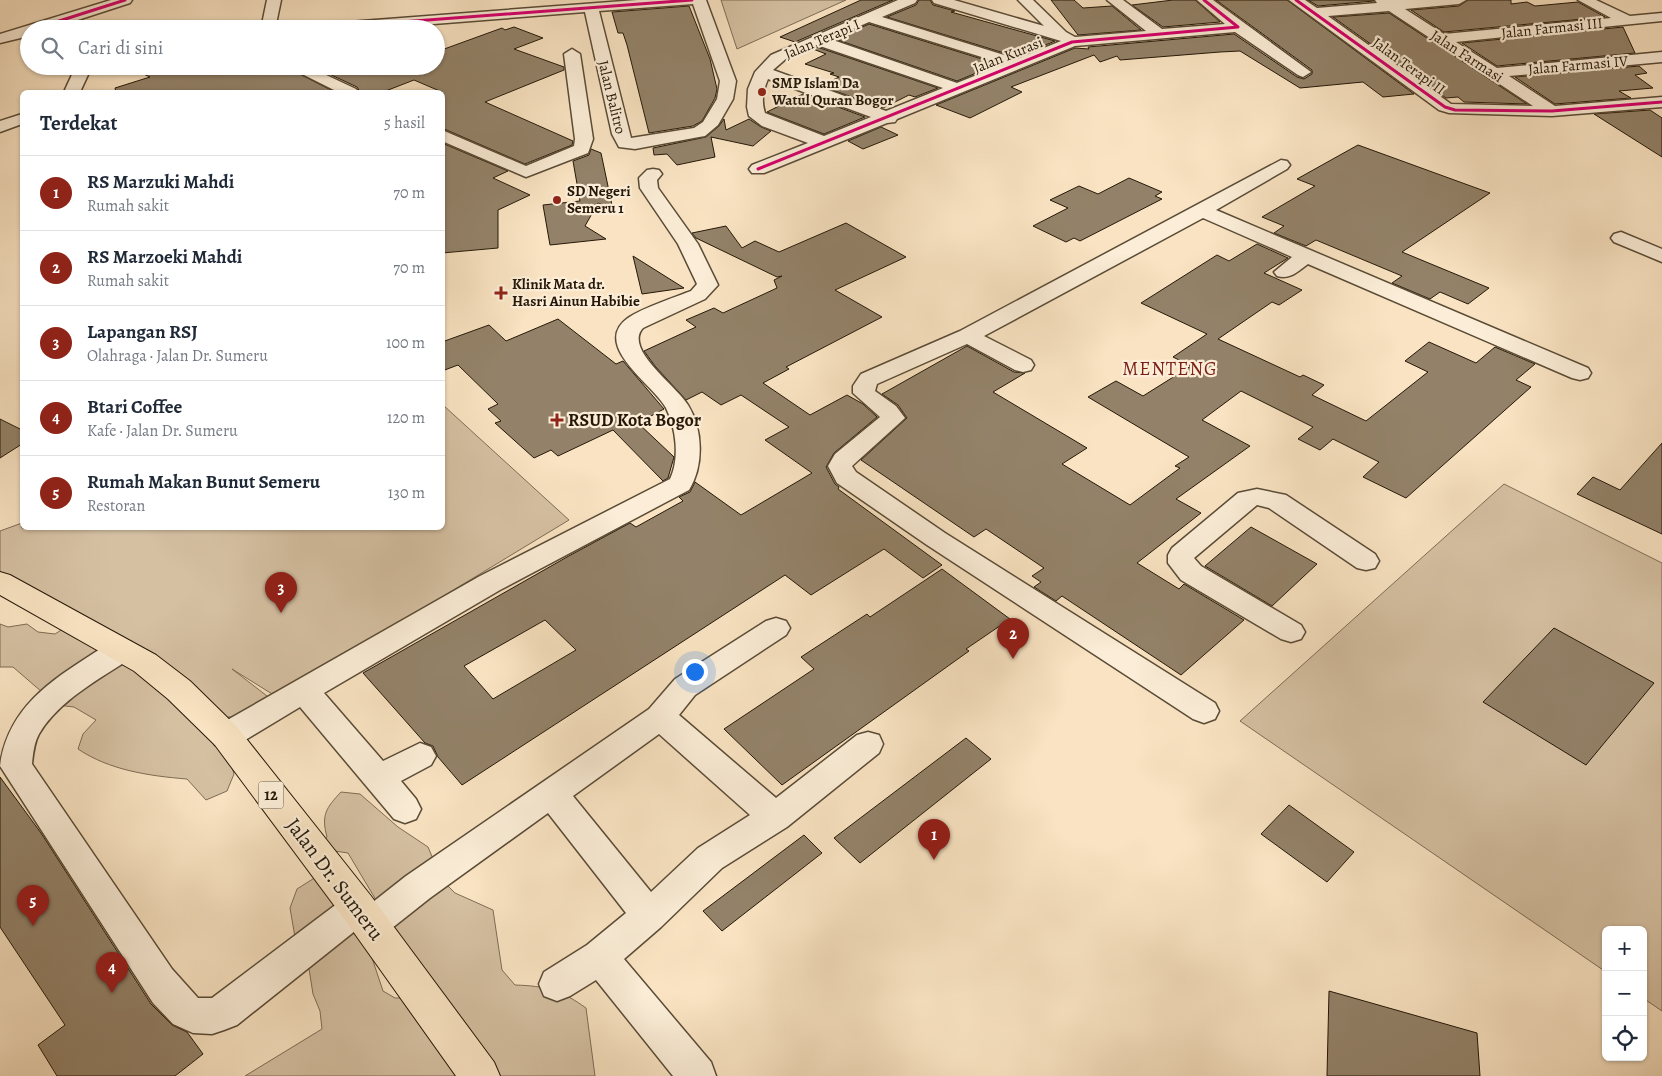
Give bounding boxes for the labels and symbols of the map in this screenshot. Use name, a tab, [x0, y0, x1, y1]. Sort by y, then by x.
street label: Jalan Farmasi III	[1500, 13, 1604, 43]
street label: Jalan Terapi I	[781, 14, 863, 64]
street label: Jalan Farmasi	[1427, 25, 1507, 87]
street label: Jalan Kurasi	[970, 32, 1046, 78]
street label: Jalan Terapi II	[1368, 33, 1450, 99]
street label: Jalan Farmasi IV	[1527, 51, 1630, 79]
street label: Jalan Balitro	[593, 58, 631, 136]
place label: SMP Islam Da Watul Quran Bogor	[771, 73, 894, 110]
marker: SMP Islam Da Watul Quran Bogor	[756, 86, 768, 98]
place label: SD Negeri Semeru 1	[567, 181, 631, 218]
marker: SD Negeri Semeru 1	[551, 194, 563, 206]
place label: Klinik Mata dr. Hasri Ainun Habibie	[512, 274, 640, 311]
marker: Klinik Mata dr. Hasri Ainun Habibie	[494, 286, 508, 300]
district label: MENTENG	[1122, 356, 1218, 382]
place label: RSUD Kota Bogor	[568, 408, 702, 432]
marker: RSUD Kota Bogor	[550, 413, 564, 427]
pin: 3	[265, 572, 297, 613]
pin: 2	[997, 618, 1029, 659]
your location	[682, 659, 708, 685]
road number: 12	[258, 782, 284, 808]
street label: Jalan Dr. Sumeru	[280, 812, 391, 946]
pin: 1	[918, 819, 950, 860]
pin: 5	[17, 885, 49, 926]
pin: 4	[96, 952, 128, 993]

